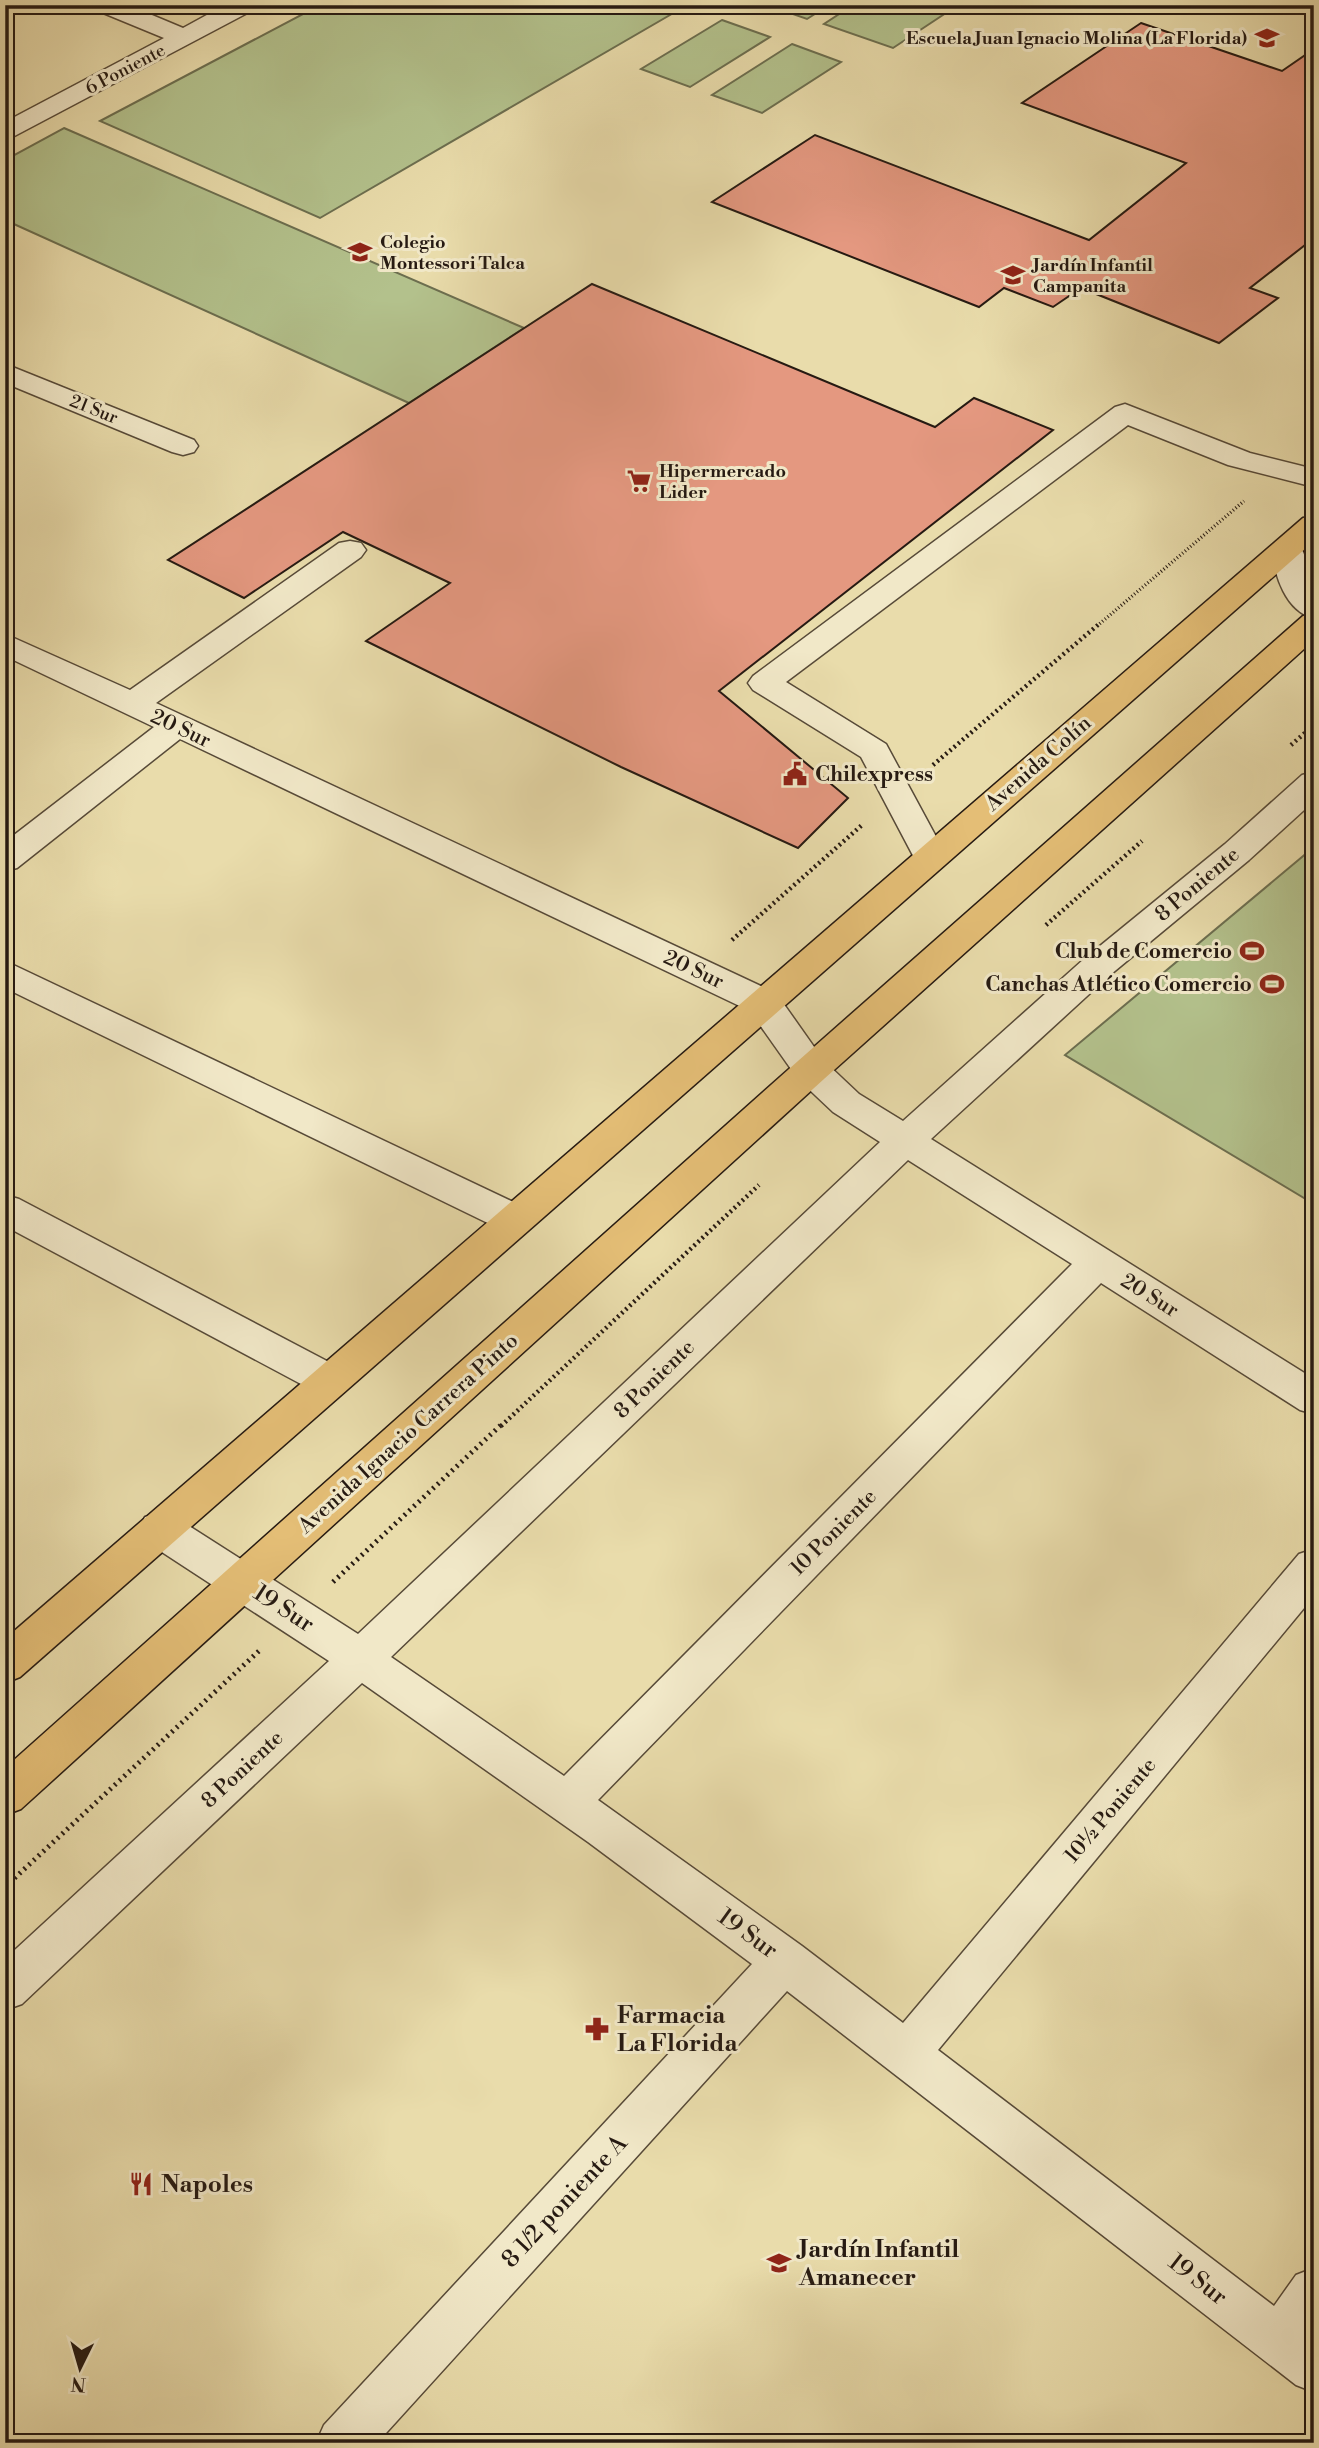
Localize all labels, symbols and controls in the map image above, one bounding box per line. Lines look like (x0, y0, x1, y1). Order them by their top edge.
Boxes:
school or university icon: Escuela Juan Ignacio Molina (La Florida) (1253, 24, 1281, 52)
place label: Escuela Juan Ignacio Molina (La Florida) (906, 27, 1247, 50)
street label: 6 Poniente (81, 39, 169, 100)
place label: Colegio Montessori Talca (380, 231, 525, 275)
school or university icon: Colegio Montessori Talca (346, 238, 374, 266)
place label: Jardín Infantil Campanita (1030, 254, 1153, 298)
school or university icon: Jardín Infantil Campanita (999, 261, 1027, 289)
street label: 21 Sur (66, 389, 122, 430)
place label: Hipermercado Lider (659, 460, 786, 504)
supermarket icon: Hipermercado Lider (625, 467, 653, 495)
street label: 20 Sur (146, 704, 215, 754)
street label: Avenida Colín (979, 710, 1097, 818)
public building icon: Chilexpress (781, 760, 809, 788)
place label: Chilexpress (815, 762, 933, 788)
street label: 8 Poniente (1150, 842, 1245, 928)
sports icon: Club de Comercio (1238, 937, 1266, 965)
place label: Club de Comercio (1055, 939, 1232, 965)
street label: 20 Sur (659, 945, 728, 995)
sports icon: Canchas Atlético Comercio (1258, 970, 1286, 998)
place label: Canchas Atlético Comercio (985, 972, 1252, 998)
street label: 20 Sur (1116, 1268, 1183, 1324)
street label: Avenida Ignacio Carrera Pinto (293, 1328, 524, 1540)
street label: 8 Poniente (609, 1335, 701, 1425)
street label: 10 Poniente (785, 1484, 882, 1581)
street label: 19 Sur (247, 1578, 320, 1640)
street label: 8 Poniente (196, 1725, 289, 1814)
street label: 10½ Poniente (1059, 1753, 1162, 1868)
street label: 19 Sur (712, 1902, 783, 1966)
place label: Farmacia La Florida (617, 2001, 738, 2059)
pharmacy icon: Farmacia La Florida (583, 2015, 611, 2043)
street label: 8 1/2 poniente A (495, 2129, 634, 2274)
restaurant icon: Napoles (127, 2170, 155, 2198)
place label: Napoles (161, 2170, 253, 2200)
place label: Jardín Infantil Amanecer (796, 2235, 959, 2293)
street label: 19 Sur (1162, 2247, 1233, 2312)
school or university icon: Jardín Infantil Amanecer (765, 2249, 793, 2277)
north arrow (46, 2332, 116, 2402)
text: N (70, 2371, 87, 2397)

